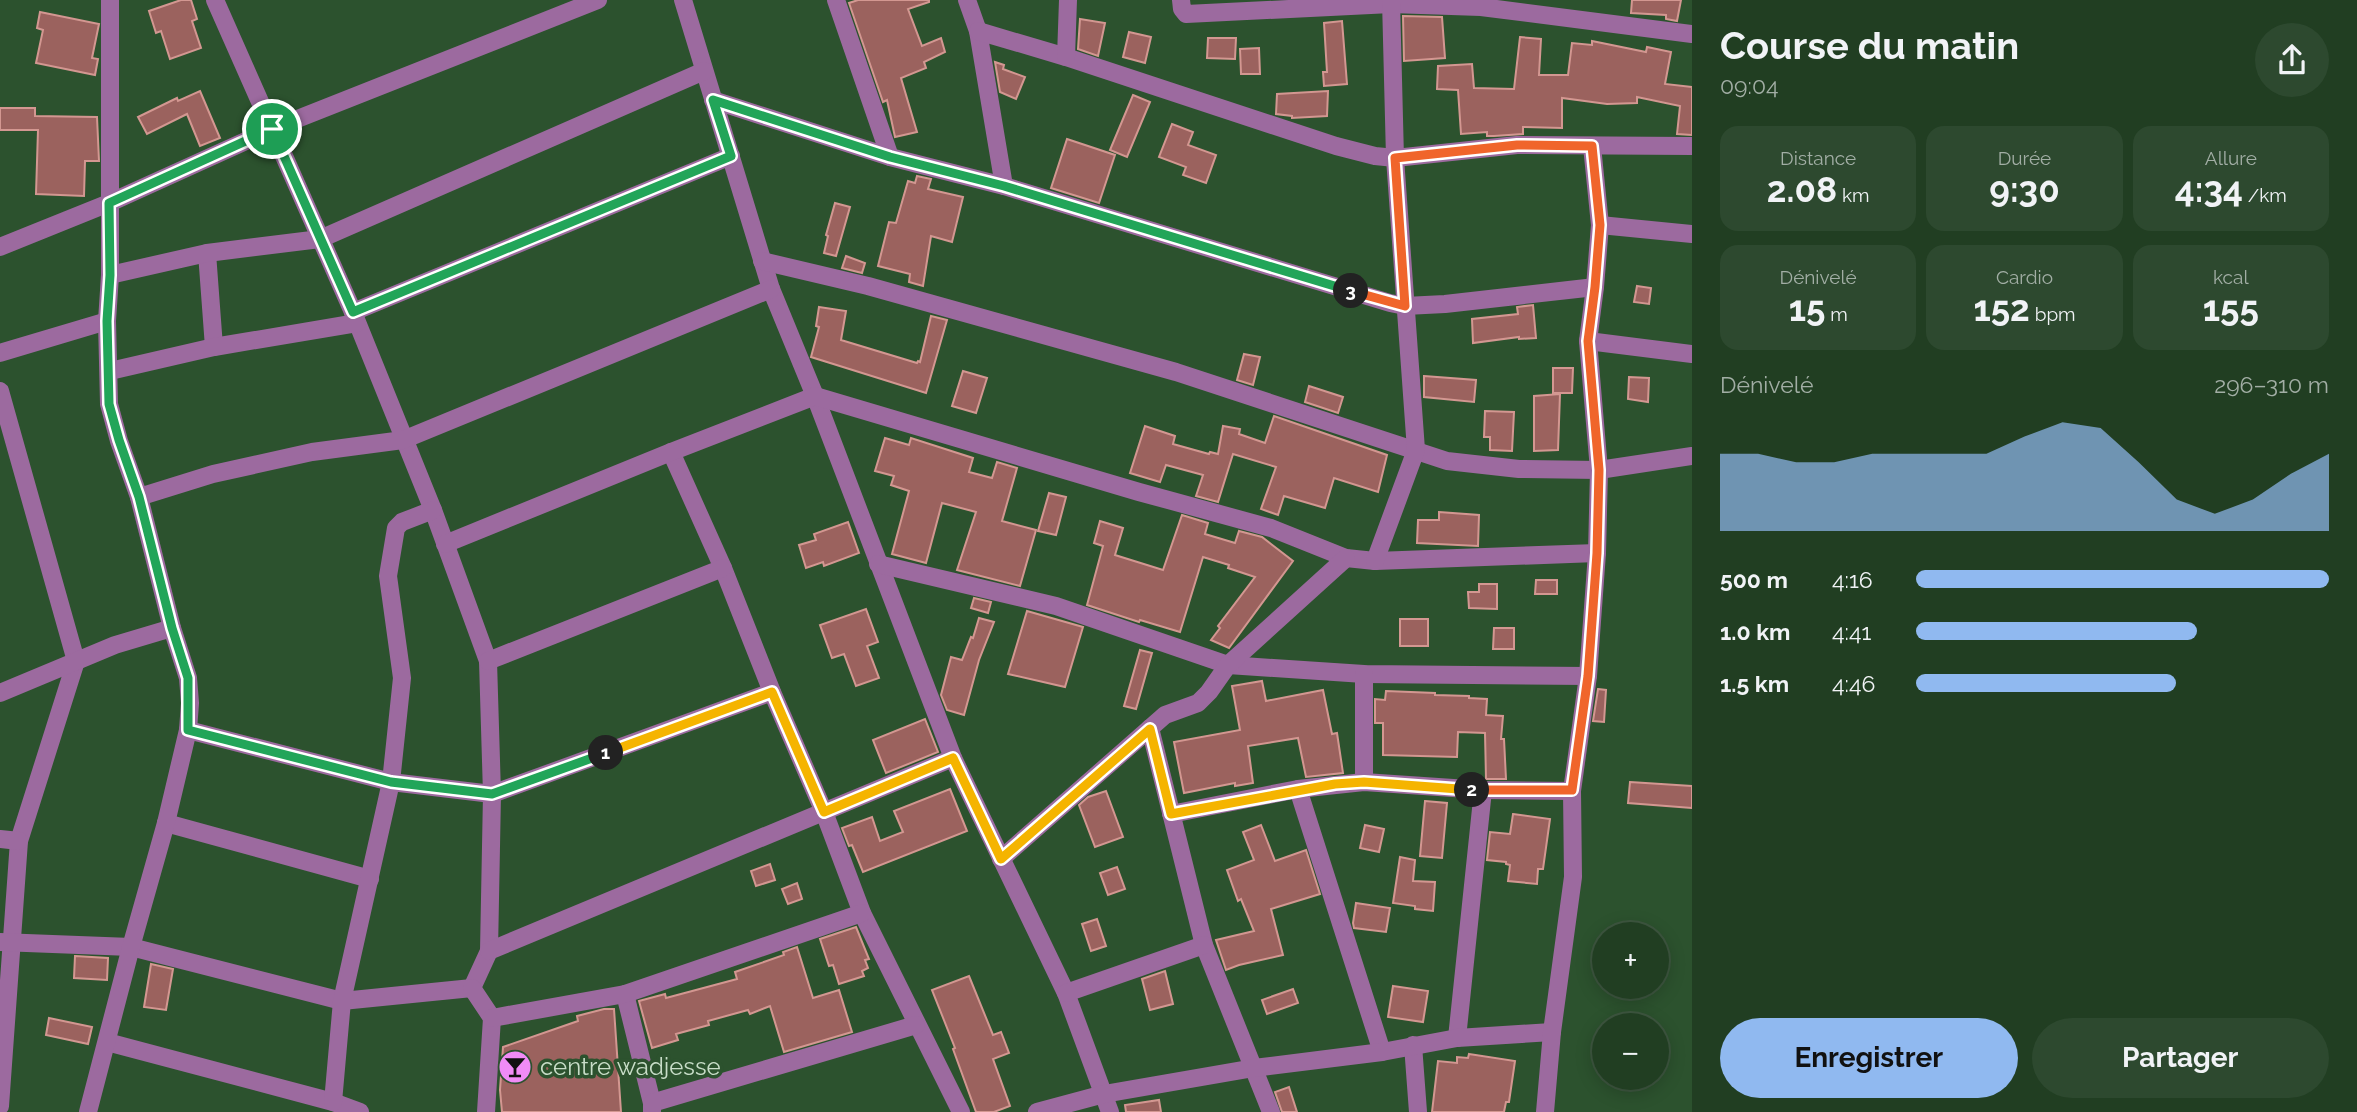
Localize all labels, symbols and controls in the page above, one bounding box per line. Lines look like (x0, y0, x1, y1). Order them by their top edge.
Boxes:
text: Course du matin (1720, 23, 2019, 68)
button: share (2255, 23, 2329, 97)
text: 09:04 (1720, 72, 1779, 99)
pin (242, 99, 302, 159)
icon: arrive (253, 110, 291, 148)
text: Distance (1780, 147, 1856, 169)
text: Durée (1998, 147, 2051, 169)
text: Allure (2205, 147, 2257, 169)
text: 2.08 (1767, 169, 1837, 210)
text: 9:30 (1989, 169, 2060, 210)
text: 4:34 (2175, 169, 2243, 210)
text: km (1837, 184, 1869, 206)
text: /km (2243, 184, 2287, 206)
text: Dénivelé (1780, 266, 1857, 288)
text: Cardio (1996, 266, 2053, 288)
text: kcal (2213, 266, 2249, 288)
pin: 3 (1334, 274, 1368, 308)
text: 3 (1345, 279, 1356, 301)
text: 15 (1789, 288, 1825, 329)
text: 152 (1973, 288, 2030, 329)
text: 155 (2203, 288, 2259, 329)
text: m (1825, 303, 1848, 325)
text: bpm (2030, 303, 2076, 325)
text: Dénivelé (1720, 371, 1813, 398)
text: 296–310 m (2214, 371, 2329, 398)
text: 500 m (1720, 566, 1788, 593)
text: 4:16 (1832, 566, 1873, 593)
text: 1.0 km (1720, 618, 1790, 645)
text: 4:41 (1832, 618, 1871, 645)
text: 1.5 km (1720, 670, 1789, 697)
text: 4:46 (1832, 670, 1875, 697)
pin: 1 (588, 736, 624, 770)
text: 1 (601, 741, 610, 763)
pin: 2 (1454, 772, 1490, 808)
text: 2 (1466, 778, 1477, 800)
map controls (1592, 922, 1669, 1090)
button: + (1592, 922, 1669, 999)
button: − (1592, 1013, 1669, 1090)
button: Enregistrer (1720, 1018, 2018, 1098)
button: Partager (2032, 1018, 2329, 1098)
bar icon: centre wadjesse (496, 1048, 534, 1086)
place label: centre wadjesse (540, 1052, 721, 1081)

